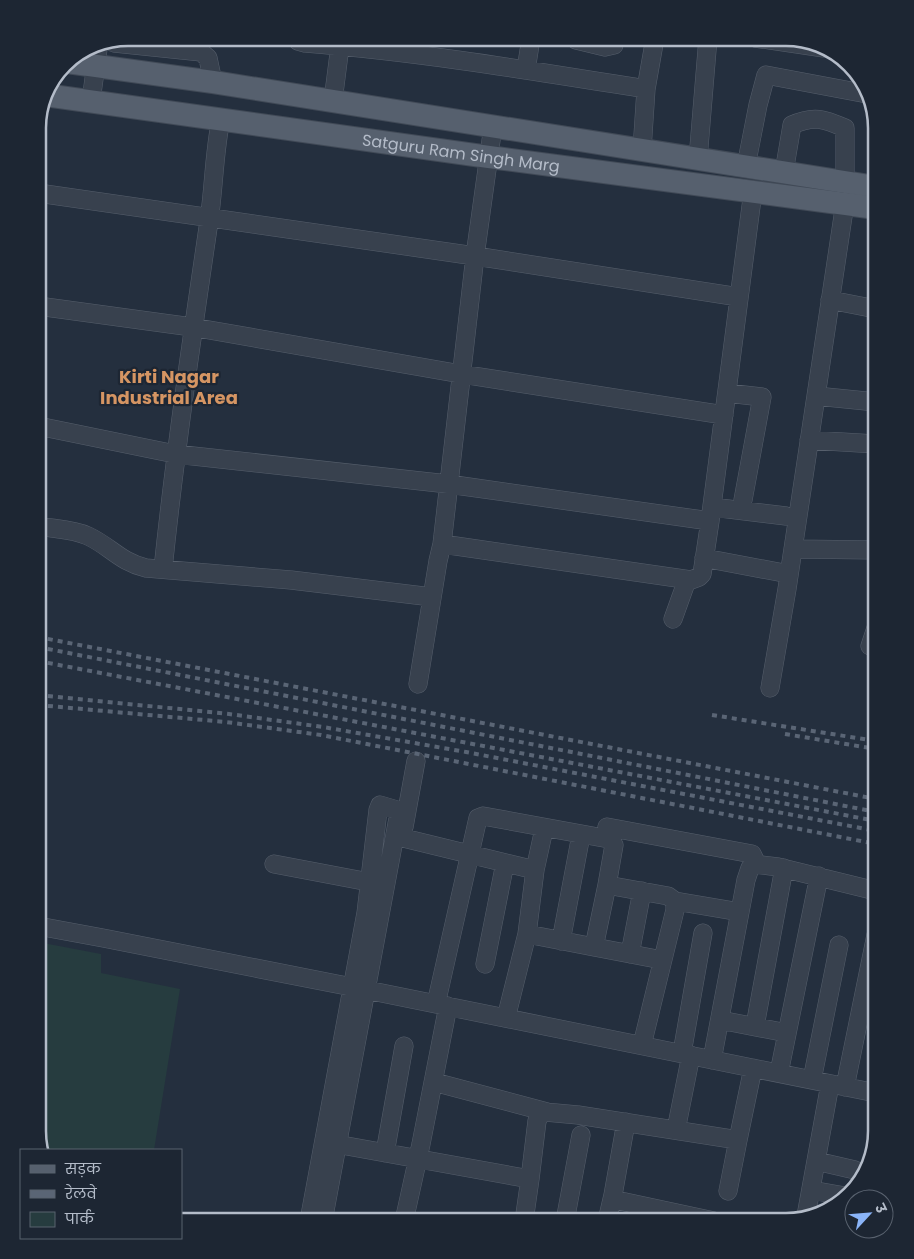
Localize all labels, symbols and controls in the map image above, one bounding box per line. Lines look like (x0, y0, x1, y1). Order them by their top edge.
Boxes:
street label: Satguru Ram Singh Marg (361, 128, 561, 178)
district label: Kirti Nagar Industrial Area (100, 364, 238, 410)
legend (20, 1149, 182, 1239)
text: सड़क (64, 1158, 102, 1179)
text: रेलवे (64, 1183, 98, 1204)
north arrow (844, 1189, 894, 1239)
text: उ (870, 1199, 892, 1217)
text: पार्क (64, 1208, 95, 1229)

